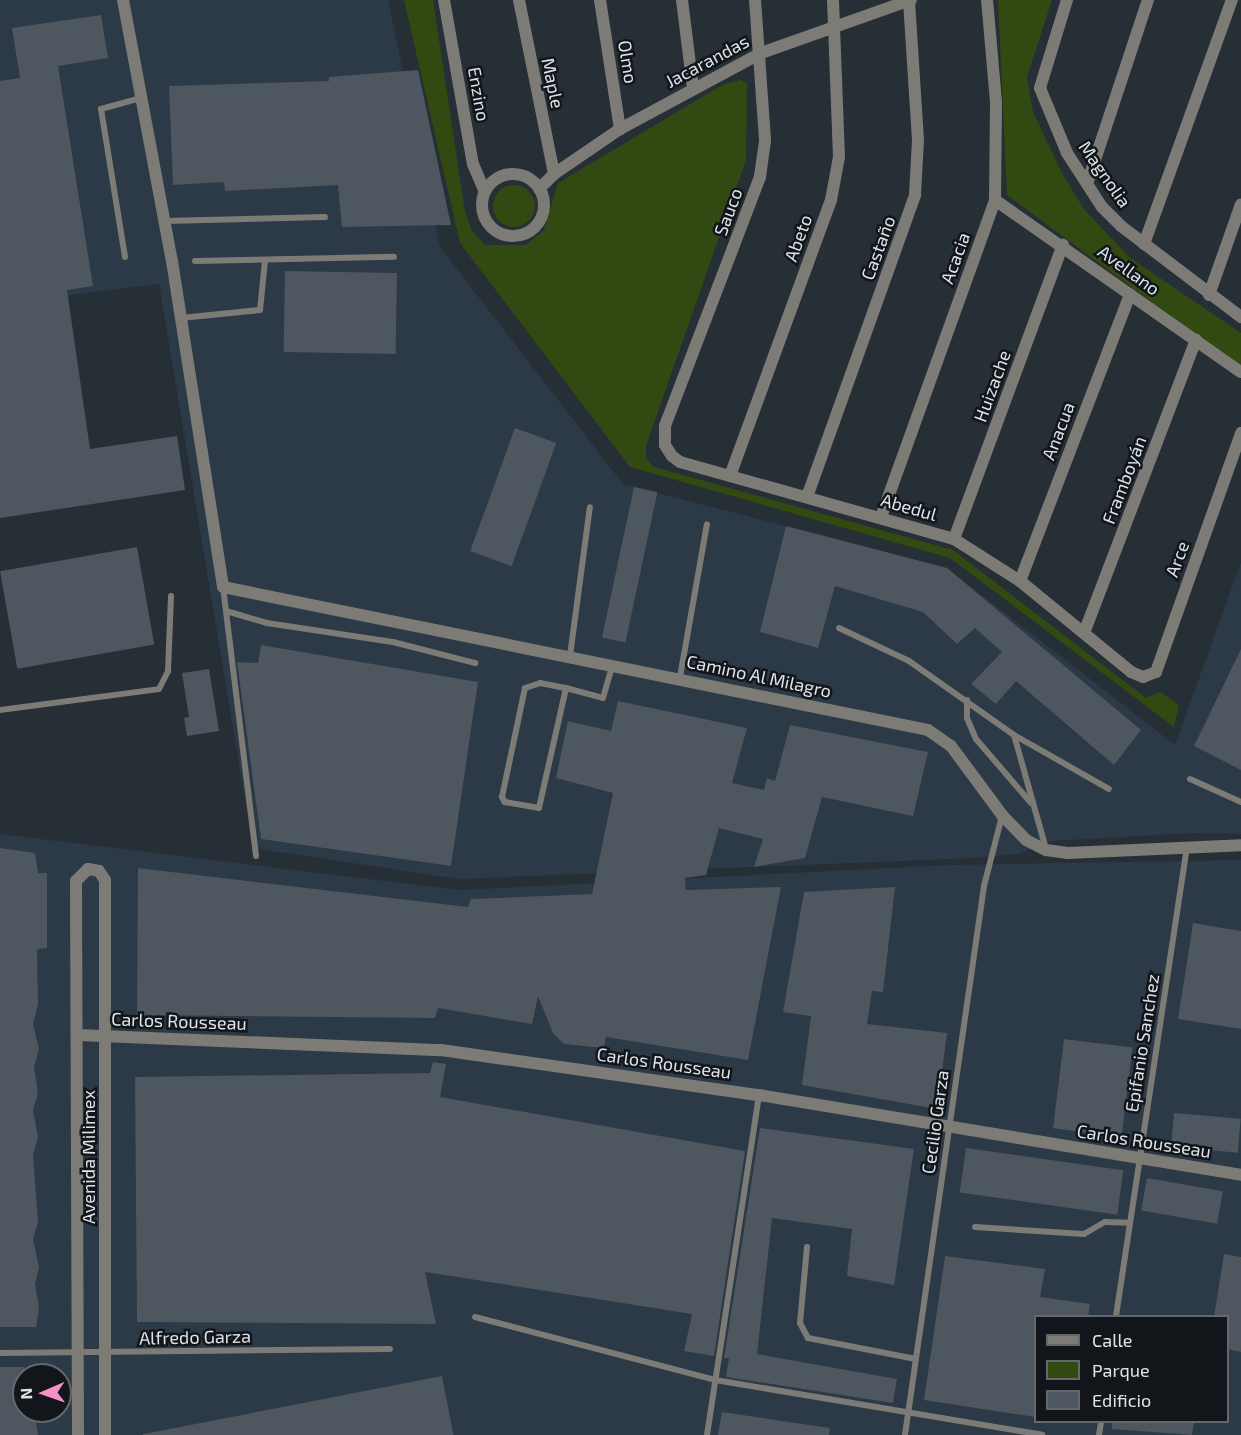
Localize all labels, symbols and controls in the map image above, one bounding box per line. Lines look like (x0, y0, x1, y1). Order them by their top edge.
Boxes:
street label: Jacarandas (661, 30, 753, 92)
street label: Olmo (614, 39, 642, 85)
street label: Maple (537, 56, 569, 110)
street label: Enzino (464, 65, 494, 123)
street label: Magnolia (1074, 137, 1136, 211)
street label: Sauco (709, 185, 747, 239)
street label: Abeto (780, 212, 816, 264)
street label: Castaño (856, 213, 900, 283)
street label: Acacia (936, 229, 974, 287)
street label: Avellano (1094, 240, 1164, 300)
street label: Huizache (969, 347, 1015, 425)
street label: Anacua (1037, 399, 1079, 463)
street label: Framboyán (1097, 433, 1151, 527)
street label: Abedul (879, 489, 939, 525)
street label: Arce (1161, 538, 1193, 580)
street label: Camino Al Milagro (684, 650, 834, 702)
street label: Epifanio Sanchez (1120, 972, 1164, 1114)
street label: Carlos Rousseau (111, 1008, 247, 1034)
street label: Carlos Rousseau (595, 1043, 733, 1083)
street label: Cecilio Garza (917, 1069, 953, 1175)
street label: Avenida Milimex (77, 1090, 99, 1224)
street label: Carlos Rousseau (1075, 1120, 1213, 1162)
legend (1034, 1315, 1229, 1423)
street label: Alfredo Garza (139, 1325, 251, 1349)
text: Calle (1092, 1329, 1133, 1351)
text: Parque (1092, 1359, 1150, 1381)
north arrow (12, 1363, 72, 1423)
text: N (16, 1387, 35, 1400)
text: Edificio (1092, 1389, 1151, 1411)

